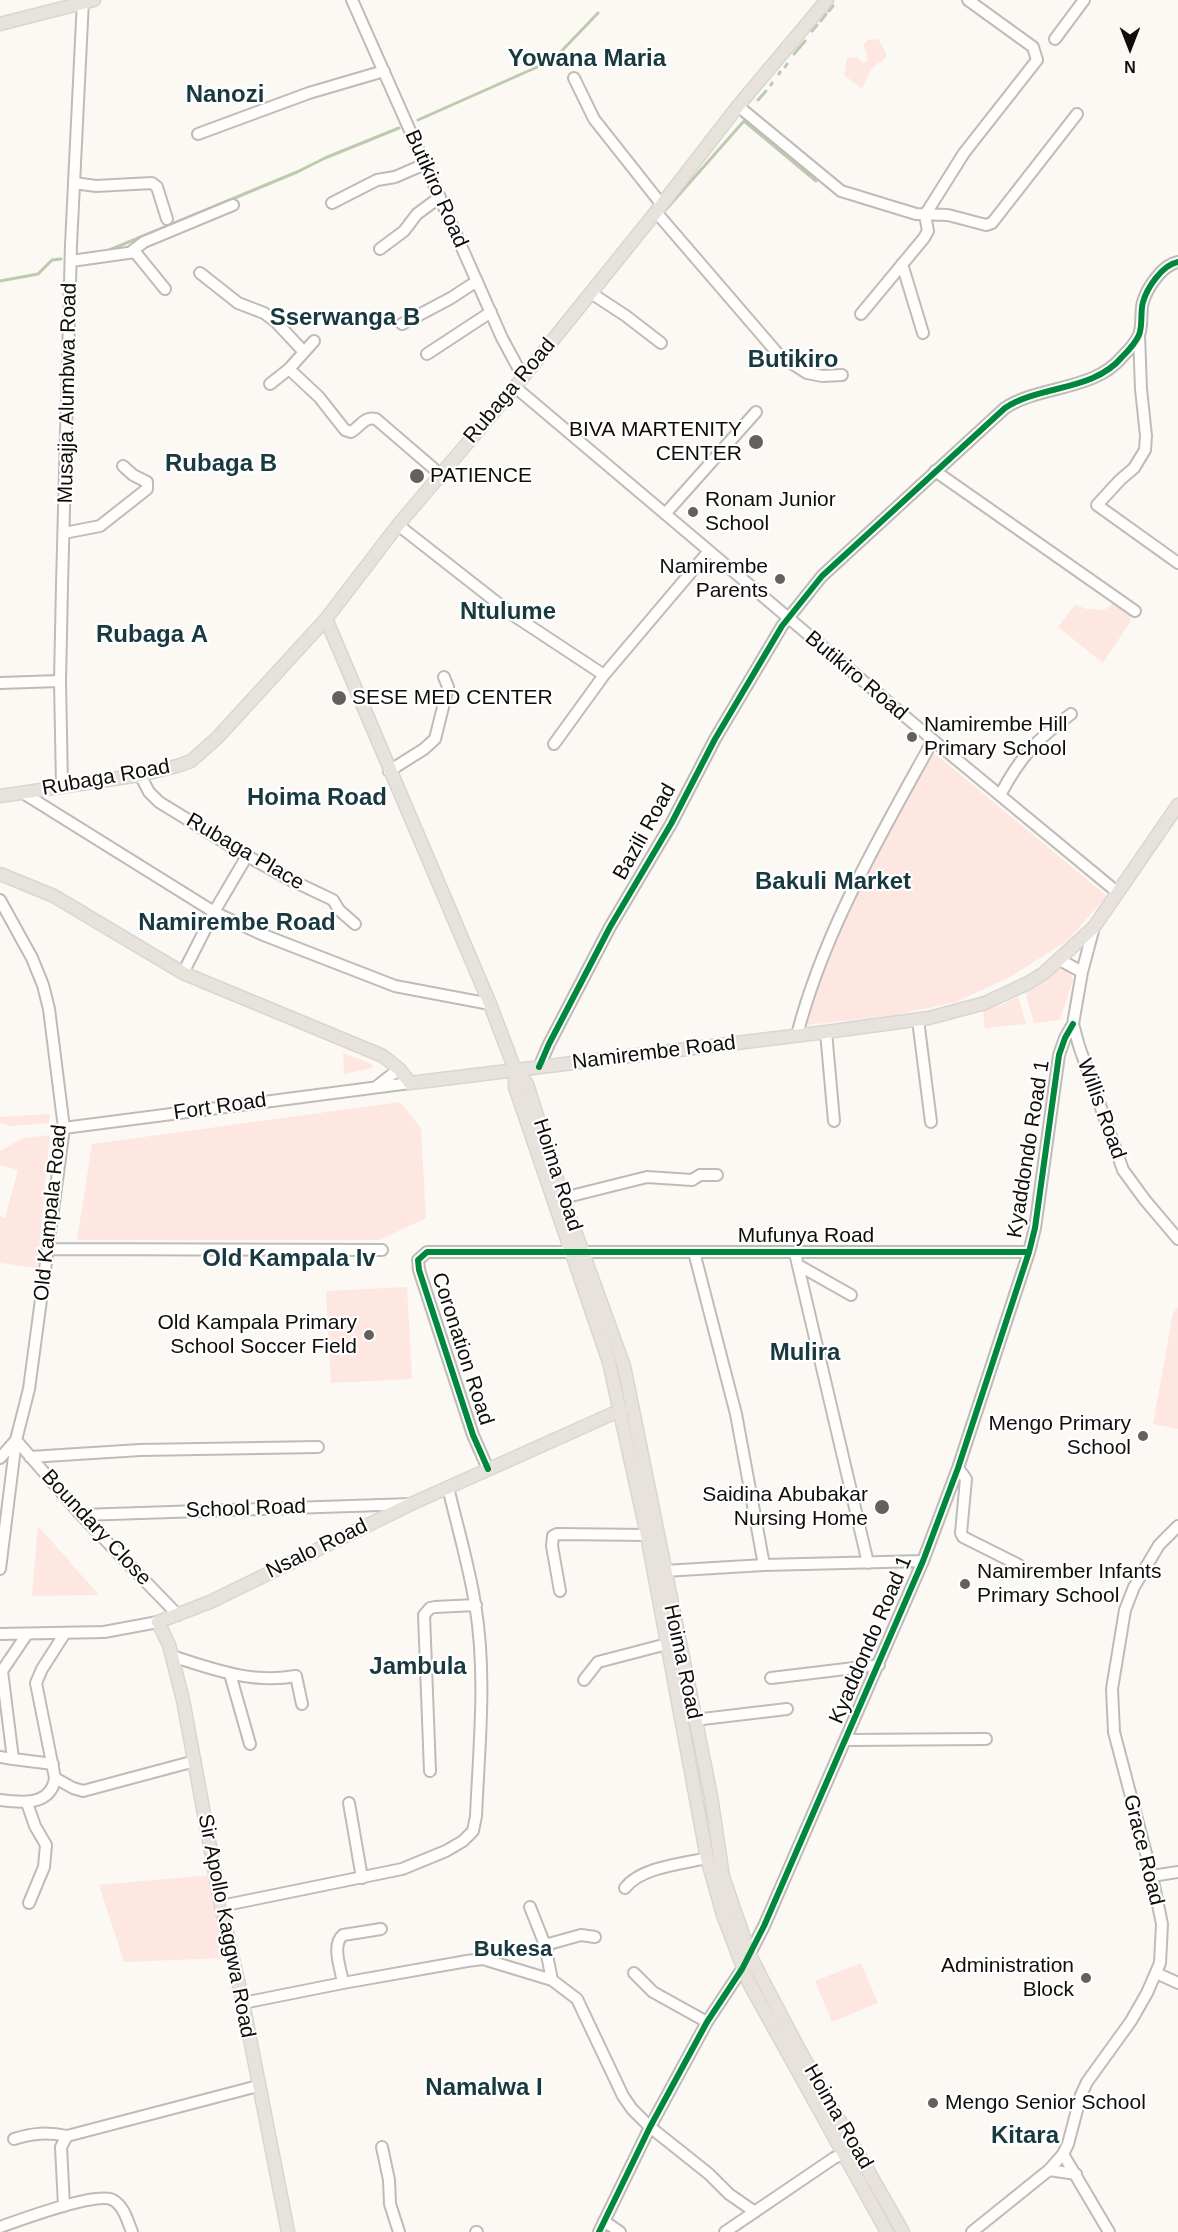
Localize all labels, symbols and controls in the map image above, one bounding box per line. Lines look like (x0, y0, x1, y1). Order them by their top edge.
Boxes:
north arrow (1100, 18, 1160, 78)
district label: Yowana Maria (508, 45, 666, 73)
text: N (1124, 58, 1136, 75)
district label: Nanozi (186, 81, 264, 109)
street label: Butikiro Road (399, 126, 473, 252)
street label: Musajja Alumbwa Road (53, 282, 83, 504)
district label: Sserwanga B (270, 304, 420, 332)
street label: Rubaga Road (459, 333, 561, 449)
district label: Butikiro (748, 346, 838, 374)
place label: BIVA MARTENITY CENTER (569, 417, 742, 467)
marker: BIVA MARTENITY CENTER (747, 433, 765, 451)
district label: Rubaga B (165, 450, 277, 478)
place label: PATIENCE (430, 463, 532, 489)
marker: PATIENCE (408, 467, 426, 485)
place label: Ronam Junior School (705, 487, 836, 537)
marker: Ronam Junior School (686, 505, 700, 519)
place label: Namirembe Parents (659, 554, 768, 604)
marker: Namirembe Parents (773, 572, 787, 586)
district label: Ntulume (460, 598, 556, 626)
district label: Rubaga A (96, 621, 208, 649)
street label: Butikiro Road (800, 626, 912, 726)
place label: SESE MED CENTER (352, 685, 553, 711)
marker: SESE MED CENTER (330, 689, 348, 707)
place label: Namirembe Hill Primary School (924, 712, 1068, 762)
marker: Namirembe Hill Primary School (905, 730, 919, 744)
street label: Rubaga Road (40, 754, 172, 802)
street label: Bazili Road (608, 779, 682, 885)
district label: Hoima Road (247, 784, 387, 812)
street label: Rubaga Place (182, 808, 308, 896)
district label: Bakuli Market (755, 868, 911, 896)
district label: Namirembe Road (138, 909, 336, 937)
street label: Namirembe Road (571, 1030, 737, 1076)
street label: Willis Road (1071, 1055, 1131, 1163)
street label: Kyaddondo Road 1 (1002, 1058, 1056, 1240)
street label: Fort Road (172, 1088, 268, 1126)
street label: Hoima Road (527, 1116, 587, 1234)
street label: Old Kampala Road (29, 1123, 73, 1303)
street label: Mufunya Road (738, 1223, 874, 1249)
district label: Old Kampala Iv (202, 1245, 376, 1273)
street label: Coronation Road (425, 1270, 499, 1428)
place label: Old Kampala Primary School Soccer Field (157, 1310, 357, 1360)
marker: Old Kampala Primary School Soccer Field (362, 1328, 376, 1342)
district label: Mulira (770, 1339, 840, 1367)
place label: Mengo Primary School (989, 1411, 1131, 1461)
marker: Mengo Primary School (1136, 1429, 1150, 1443)
street label: Boundary Close (36, 1465, 156, 1591)
place label: Saidina Abubakar Nursing Home (702, 1482, 868, 1532)
street label: School Road (185, 1494, 307, 1524)
marker: Saidina Abubakar Nursing Home (873, 1498, 891, 1516)
street label: Nsalo Road (262, 1514, 372, 1584)
street label: Kyaddondo Road 1 (824, 1552, 918, 1728)
place label: Namirember Infants Primary School (977, 1559, 1161, 1609)
marker: Namirember Infants Primary School (958, 1577, 972, 1591)
street label: Hoima Road (658, 1602, 706, 1722)
district label: Jambula (369, 1653, 467, 1681)
street label: Grace Road (1117, 1792, 1169, 1908)
street label: Sir Apollo Kaggwa Road (192, 1812, 260, 2040)
district label: Bukesa (474, 1937, 552, 1963)
place label: Administration Block (941, 1953, 1074, 2003)
marker: Administration Block (1079, 1971, 1093, 1985)
street label: Hoima Road (798, 2060, 878, 2174)
district label: Namalwa I (425, 2074, 543, 2102)
place label: Mengo Senior School (945, 2090, 1146, 2116)
marker: Mengo Senior School (926, 2096, 940, 2110)
district label: Kitara (991, 2122, 1059, 2150)

